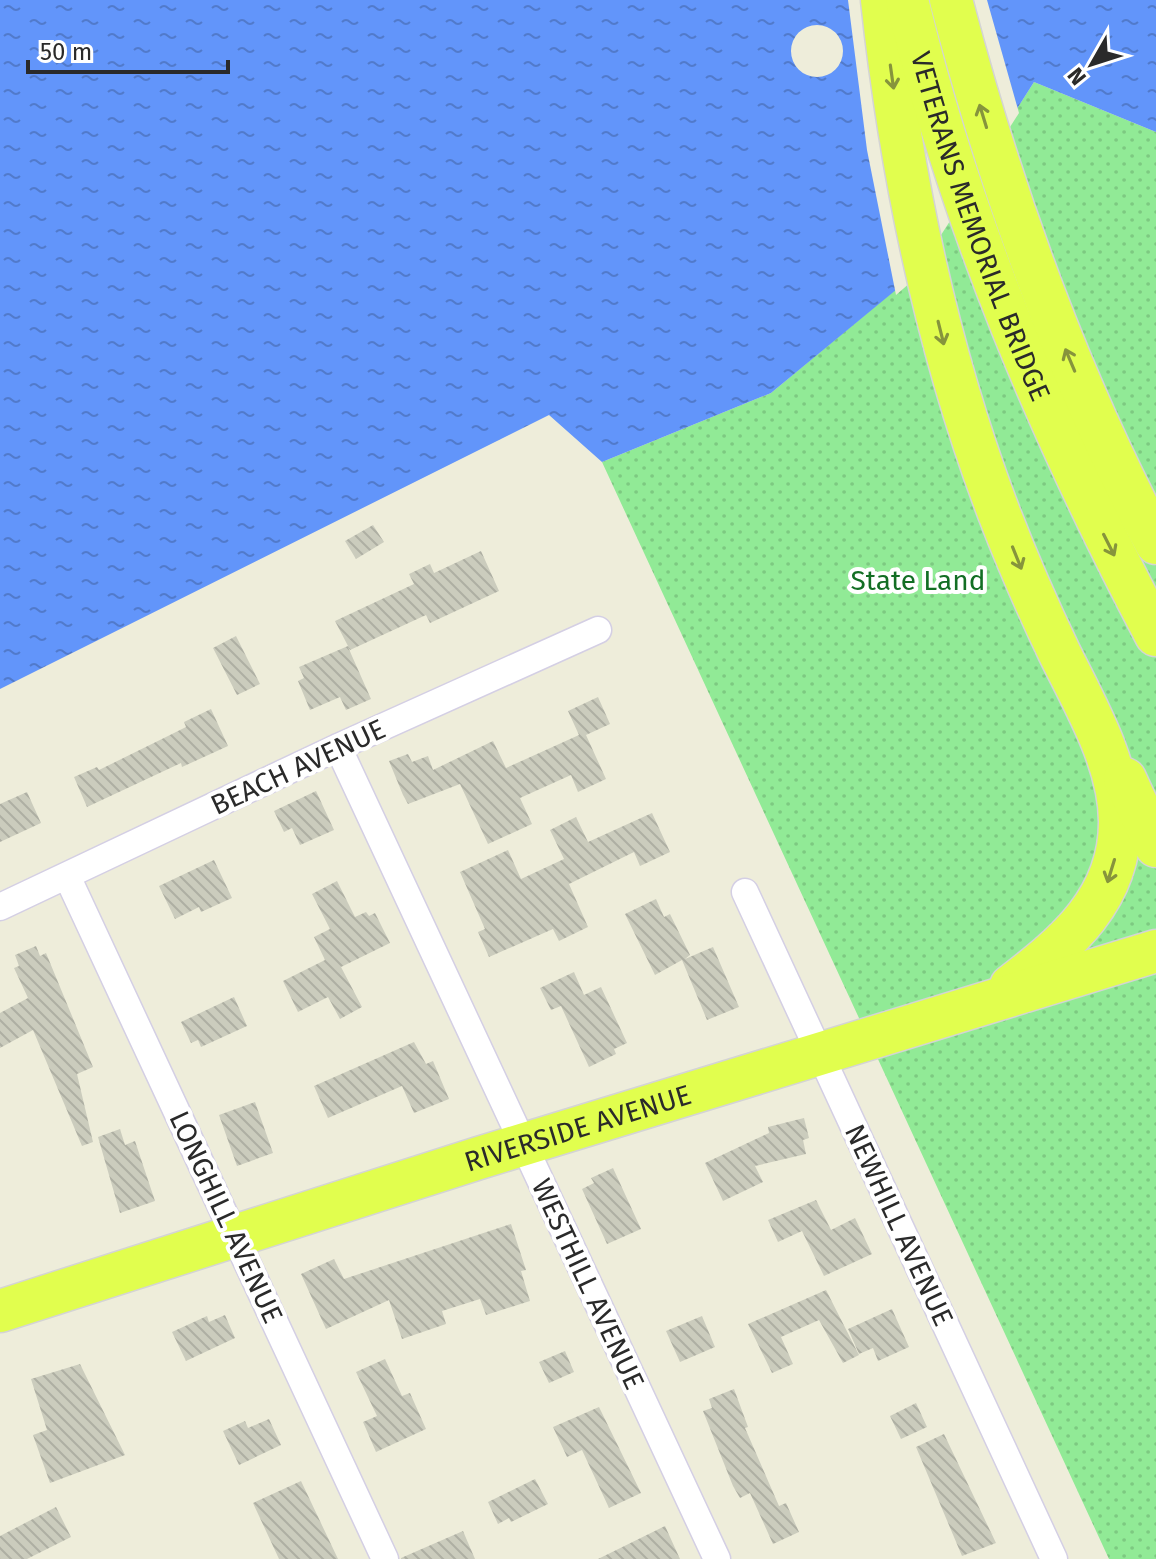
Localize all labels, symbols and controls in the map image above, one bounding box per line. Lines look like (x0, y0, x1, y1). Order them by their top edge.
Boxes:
scale bar (28, 24, 228, 74)
north arrow (1052, 24, 1132, 104)
text: 50 m (40, 38, 92, 66)
street label: VETERANS MEMORIAL BRIDGE (904, 48, 1058, 406)
text: N (1062, 62, 1092, 90)
one-way arrow (884, 64, 899, 90)
one-way arrow (975, 103, 990, 129)
one-way arrow (934, 319, 949, 345)
one-way arrow (1062, 349, 1077, 373)
one-way arrow (1102, 533, 1117, 556)
one-way arrow (1011, 545, 1025, 570)
park label: State Land (851, 564, 985, 597)
street label: BEACH AVENUE (205, 712, 391, 822)
one-way arrow (1103, 857, 1118, 883)
street label: RIVERSIDE AVENUE (460, 1078, 695, 1178)
street label: LONGHILL AVENUE (162, 1106, 290, 1328)
street label: NEWHILL AVENUE (838, 1119, 960, 1331)
street label: WESTHILL AVENUE (525, 1174, 651, 1394)

